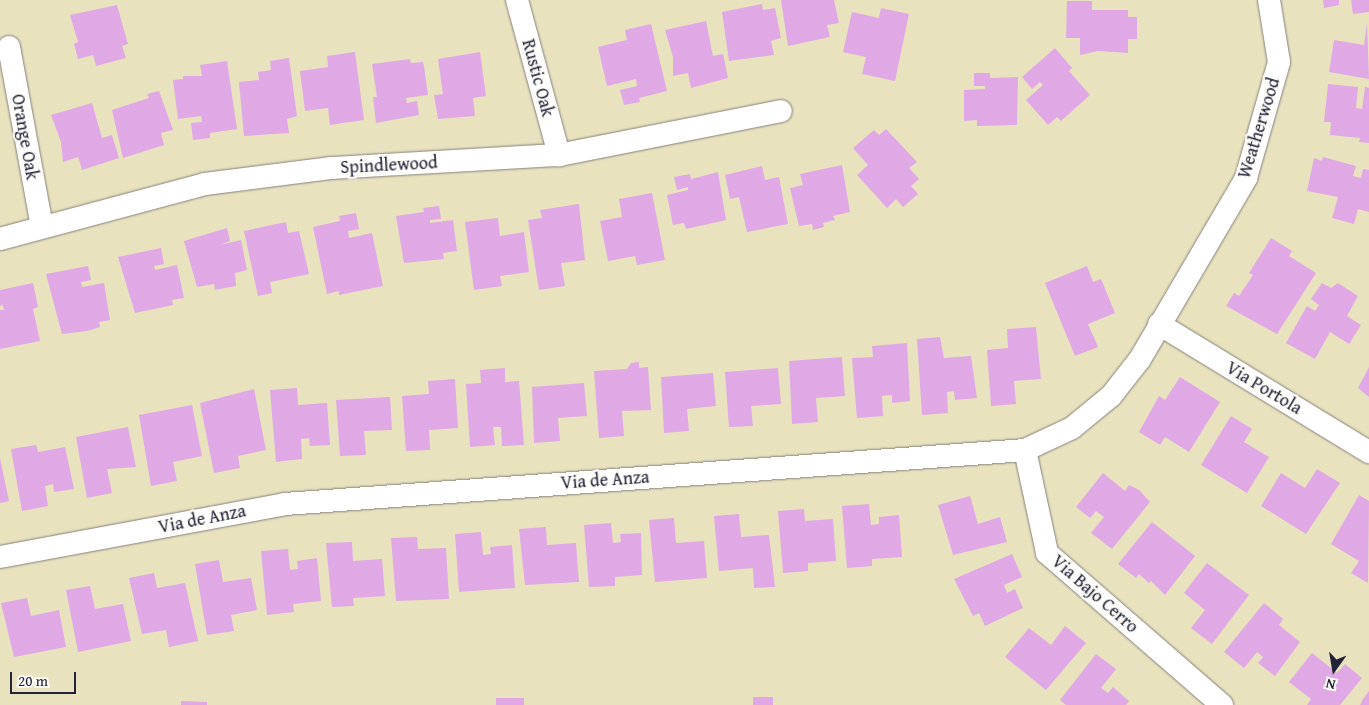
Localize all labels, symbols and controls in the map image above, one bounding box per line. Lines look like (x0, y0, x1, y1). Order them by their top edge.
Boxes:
street label: Rustic Oak (517, 37, 559, 119)
street label: Weatherwood (1233, 75, 1285, 181)
street label: Orange Oak (7, 92, 43, 182)
street label: Spindlewood (340, 152, 438, 178)
street label: Via Portola (1222, 357, 1306, 419)
street label: Via de Anza (560, 466, 650, 494)
street label: Via de Anza (156, 500, 248, 538)
street label: Via Bajo Cerro (1047, 550, 1143, 638)
north arrow (1309, 645, 1359, 695)
scale bar (12, 662, 79, 694)
text: 20 m (18, 670, 48, 691)
text: N (1324, 674, 1337, 695)

